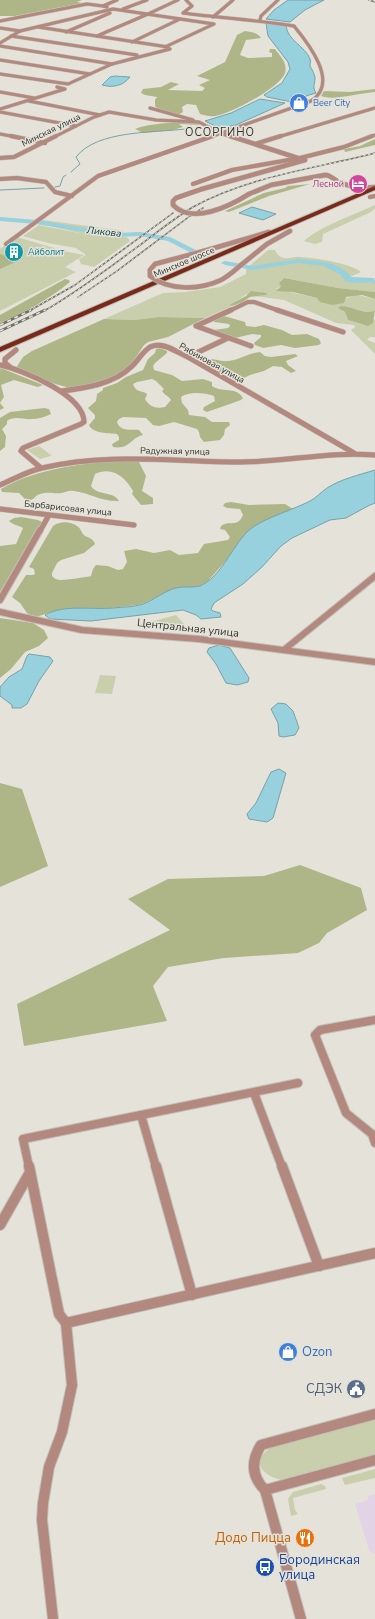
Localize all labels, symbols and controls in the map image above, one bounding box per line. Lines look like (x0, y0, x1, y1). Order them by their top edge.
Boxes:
shop icon: Beer City (288, 92, 310, 114)
place label: Beer City (313, 97, 351, 109)
street label: Минская улица (19, 110, 83, 149)
district label: ОСОРГИНО (185, 125, 255, 140)
hotel icon: Лесной (347, 173, 369, 195)
place label: Лесной (313, 178, 344, 190)
water label: Ликова (85, 223, 122, 241)
building icon: Айболит (3, 241, 25, 263)
street label: Минское шоссе (152, 244, 216, 280)
place label: Айболит (28, 246, 64, 258)
street label: Рябиновая улица (177, 340, 247, 386)
street label: Радужная улица (140, 444, 210, 458)
street label: Барбарисовая улица (24, 497, 113, 519)
street label: Центральная улица (136, 615, 240, 641)
shop icon: Ozon (277, 1341, 299, 1363)
place label: Ozon (302, 1343, 332, 1361)
public building icon: СДЭК (345, 1378, 367, 1400)
place label: СДЭК (306, 1380, 343, 1398)
restaurant icon: Додо Пицца (294, 1527, 316, 1549)
place label: Додо Пицца (215, 1529, 291, 1547)
place label: Бородинская улица (279, 1551, 360, 1584)
bus stop icon: Бородинская улица (254, 1556, 276, 1578)

